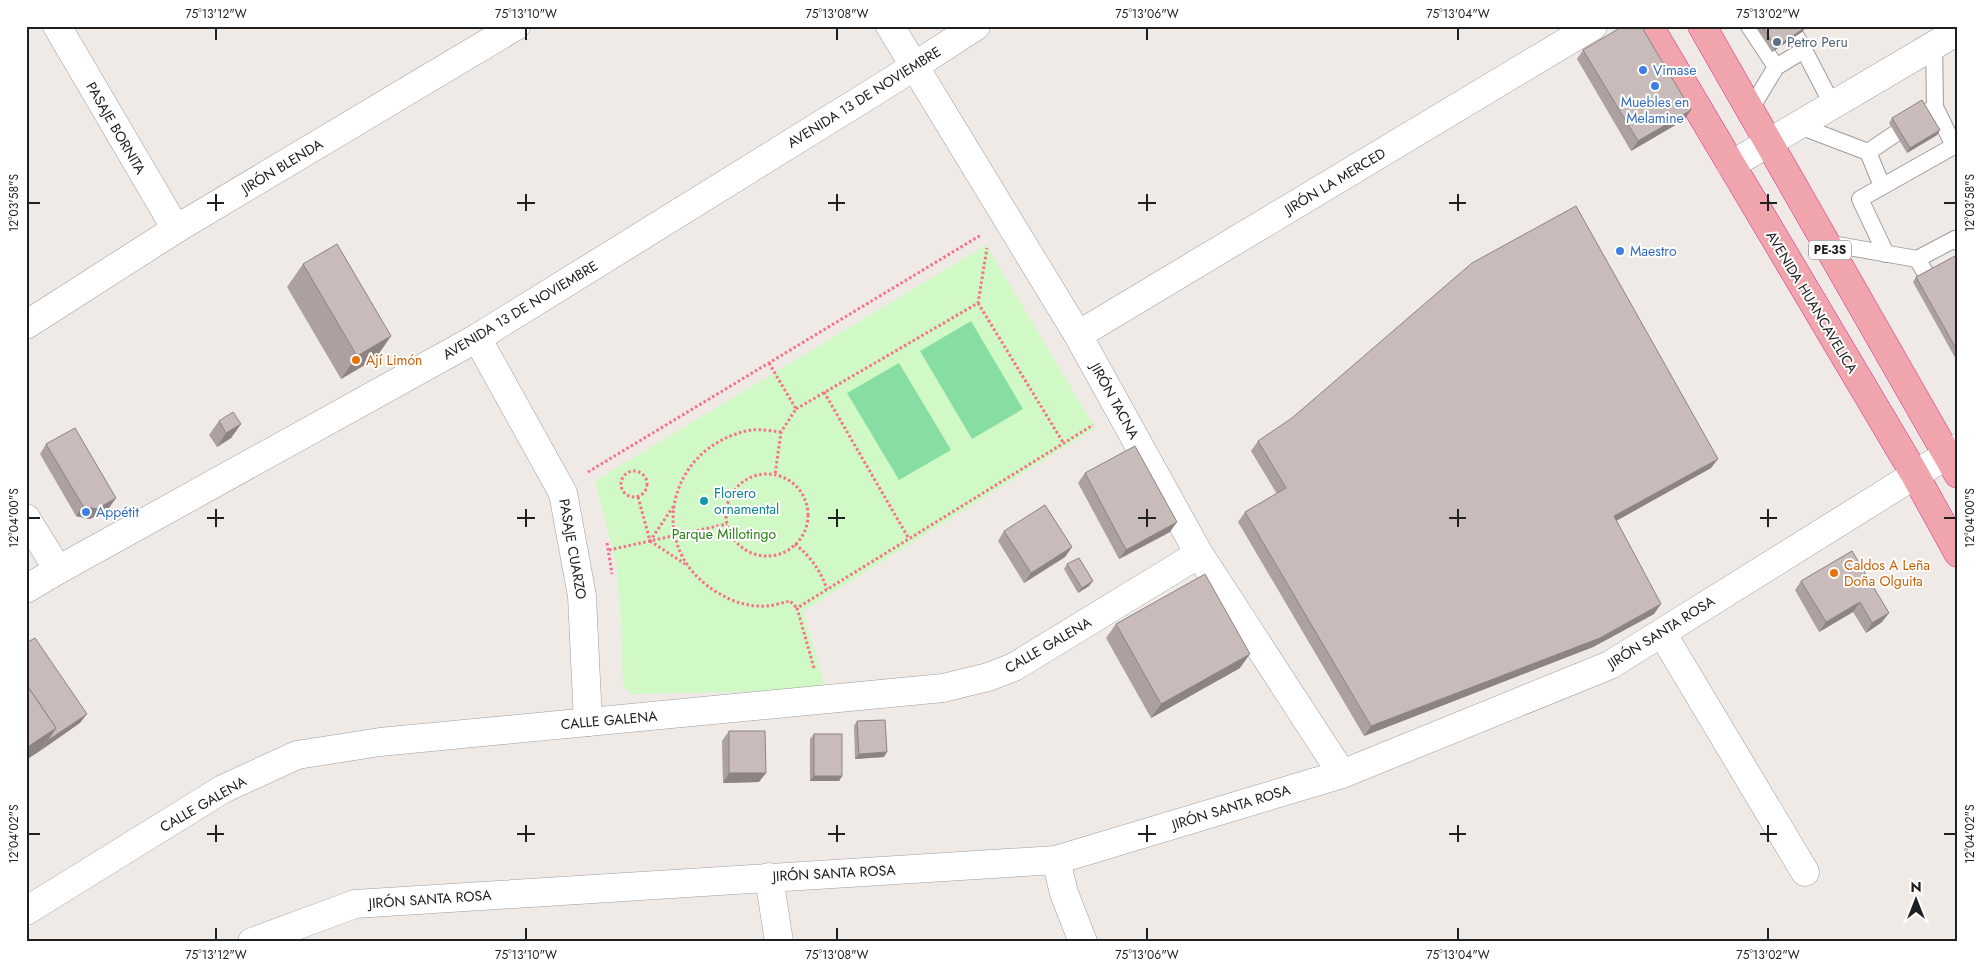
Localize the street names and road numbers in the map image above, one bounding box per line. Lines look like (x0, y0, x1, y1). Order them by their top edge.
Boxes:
street label: AVENIDA 13 DE NOVIEMBRE (783, 41, 945, 153)
street label: PASAJE BORNITA (81, 78, 151, 178)
street label: JIRÓN BLENDA (236, 133, 327, 199)
street label: JIRÓN LA MERCED (1279, 143, 1389, 220)
street label: AVENIDA HUANCAVELICA (1761, 227, 1863, 378)
road number: PE-3S (1809, 240, 1851, 260)
street label: AVENIDA 13 DE NOVIEMBRE (439, 256, 601, 364)
street label: JIRÓN TACNA (1085, 358, 1145, 443)
street label: PASAJE CUARZO (554, 497, 592, 601)
street label: JIRÓN SANTA ROSA (1602, 591, 1719, 674)
street label: CALLE GALENA (1001, 612, 1096, 678)
street label: CALLE GALENA (560, 706, 659, 734)
street label: CALLE GALENA (156, 771, 251, 837)
street label: JIRÓN SANTA ROSA (1167, 779, 1293, 835)
street label: JIRÓN SANTA ROSA (770, 860, 897, 886)
street label: JIRÓN SANTA ROSA (366, 885, 493, 913)

